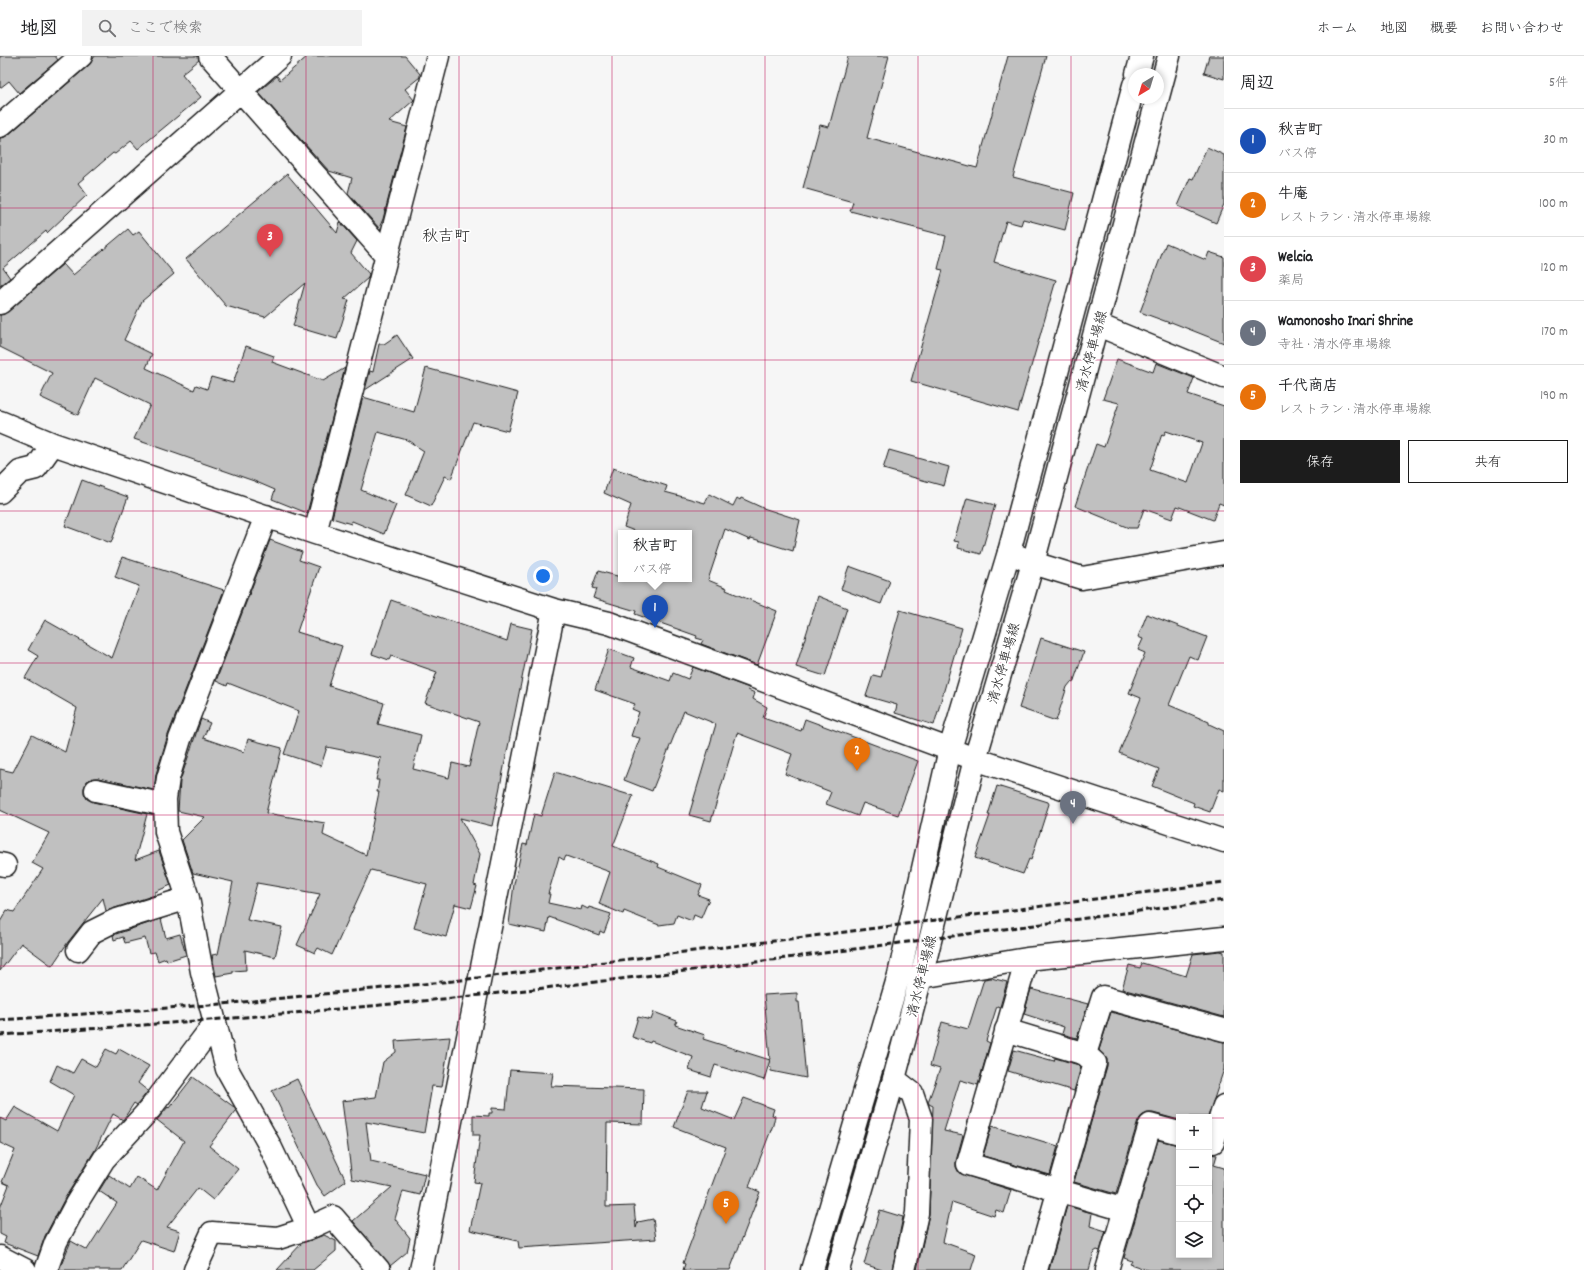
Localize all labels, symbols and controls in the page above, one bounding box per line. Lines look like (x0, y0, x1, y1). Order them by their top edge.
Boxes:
search box (82, 10, 362, 46)
text: 地図 (20, 17, 58, 44)
icon: search (96, 17, 118, 39)
text: ここで検索 (128, 18, 203, 40)
text: ホーム (1317, 19, 1358, 39)
text: 地図 (1380, 19, 1408, 39)
text: 概要 (1430, 19, 1458, 39)
text: お問い合わせ (1480, 19, 1564, 39)
north arrow (1128, 68, 1164, 104)
text: 周辺 (1240, 73, 1274, 97)
text: 5件 (1549, 74, 1568, 93)
text: 秋吉町 (1278, 120, 1323, 142)
text: 1 (1252, 131, 1254, 150)
text: 30 m (1543, 131, 1568, 150)
text: バス停 (1278, 145, 1317, 164)
text: 牛庵 (1278, 184, 1308, 206)
text: 2 (1250, 195, 1256, 214)
text: 100 m (1539, 195, 1568, 214)
text: レストラン · 清水停車場線 (1278, 209, 1431, 228)
pin: 3 (257, 224, 283, 257)
district label: 秋吉町 (422, 226, 470, 249)
text: Welcia (1278, 247, 1313, 269)
text: 3 (1250, 259, 1256, 278)
text: 120 m (1540, 259, 1568, 278)
text: 薬局 (1278, 272, 1304, 291)
street label: 清水停車場線 (1072, 308, 1113, 395)
text: Wamonosho Inari Shrine (1278, 311, 1413, 333)
text: 4 (1250, 323, 1256, 342)
text: 170 m (1541, 323, 1568, 342)
text: 寺社 · 清水停車場線 (1278, 336, 1391, 355)
text: 千代商店 (1278, 376, 1338, 398)
text: 5 (1250, 387, 1256, 406)
text: 190 m (1540, 387, 1568, 406)
text: レストラン · 清水停車場線 (1278, 401, 1431, 420)
button: 保存 (1240, 440, 1400, 483)
button: 共有 (1408, 440, 1568, 483)
popup (618, 530, 692, 582)
text: 秋吉町 (632, 536, 678, 558)
text: バス停 (632, 561, 672, 580)
your location (533, 566, 553, 586)
pin: 1 (642, 595, 668, 628)
street label: 清水停車場線 (984, 620, 1026, 707)
pin: 2 (844, 738, 870, 771)
pin: 4 (1060, 791, 1086, 824)
street label: 清水停車場線 (903, 933, 943, 1020)
map controls (1176, 1114, 1212, 1258)
button: + (1176, 1114, 1212, 1150)
button: − (1176, 1150, 1212, 1186)
button: locate (1176, 1186, 1212, 1222)
pin: 5 (713, 1191, 739, 1224)
button: layers (1176, 1222, 1212, 1258)

